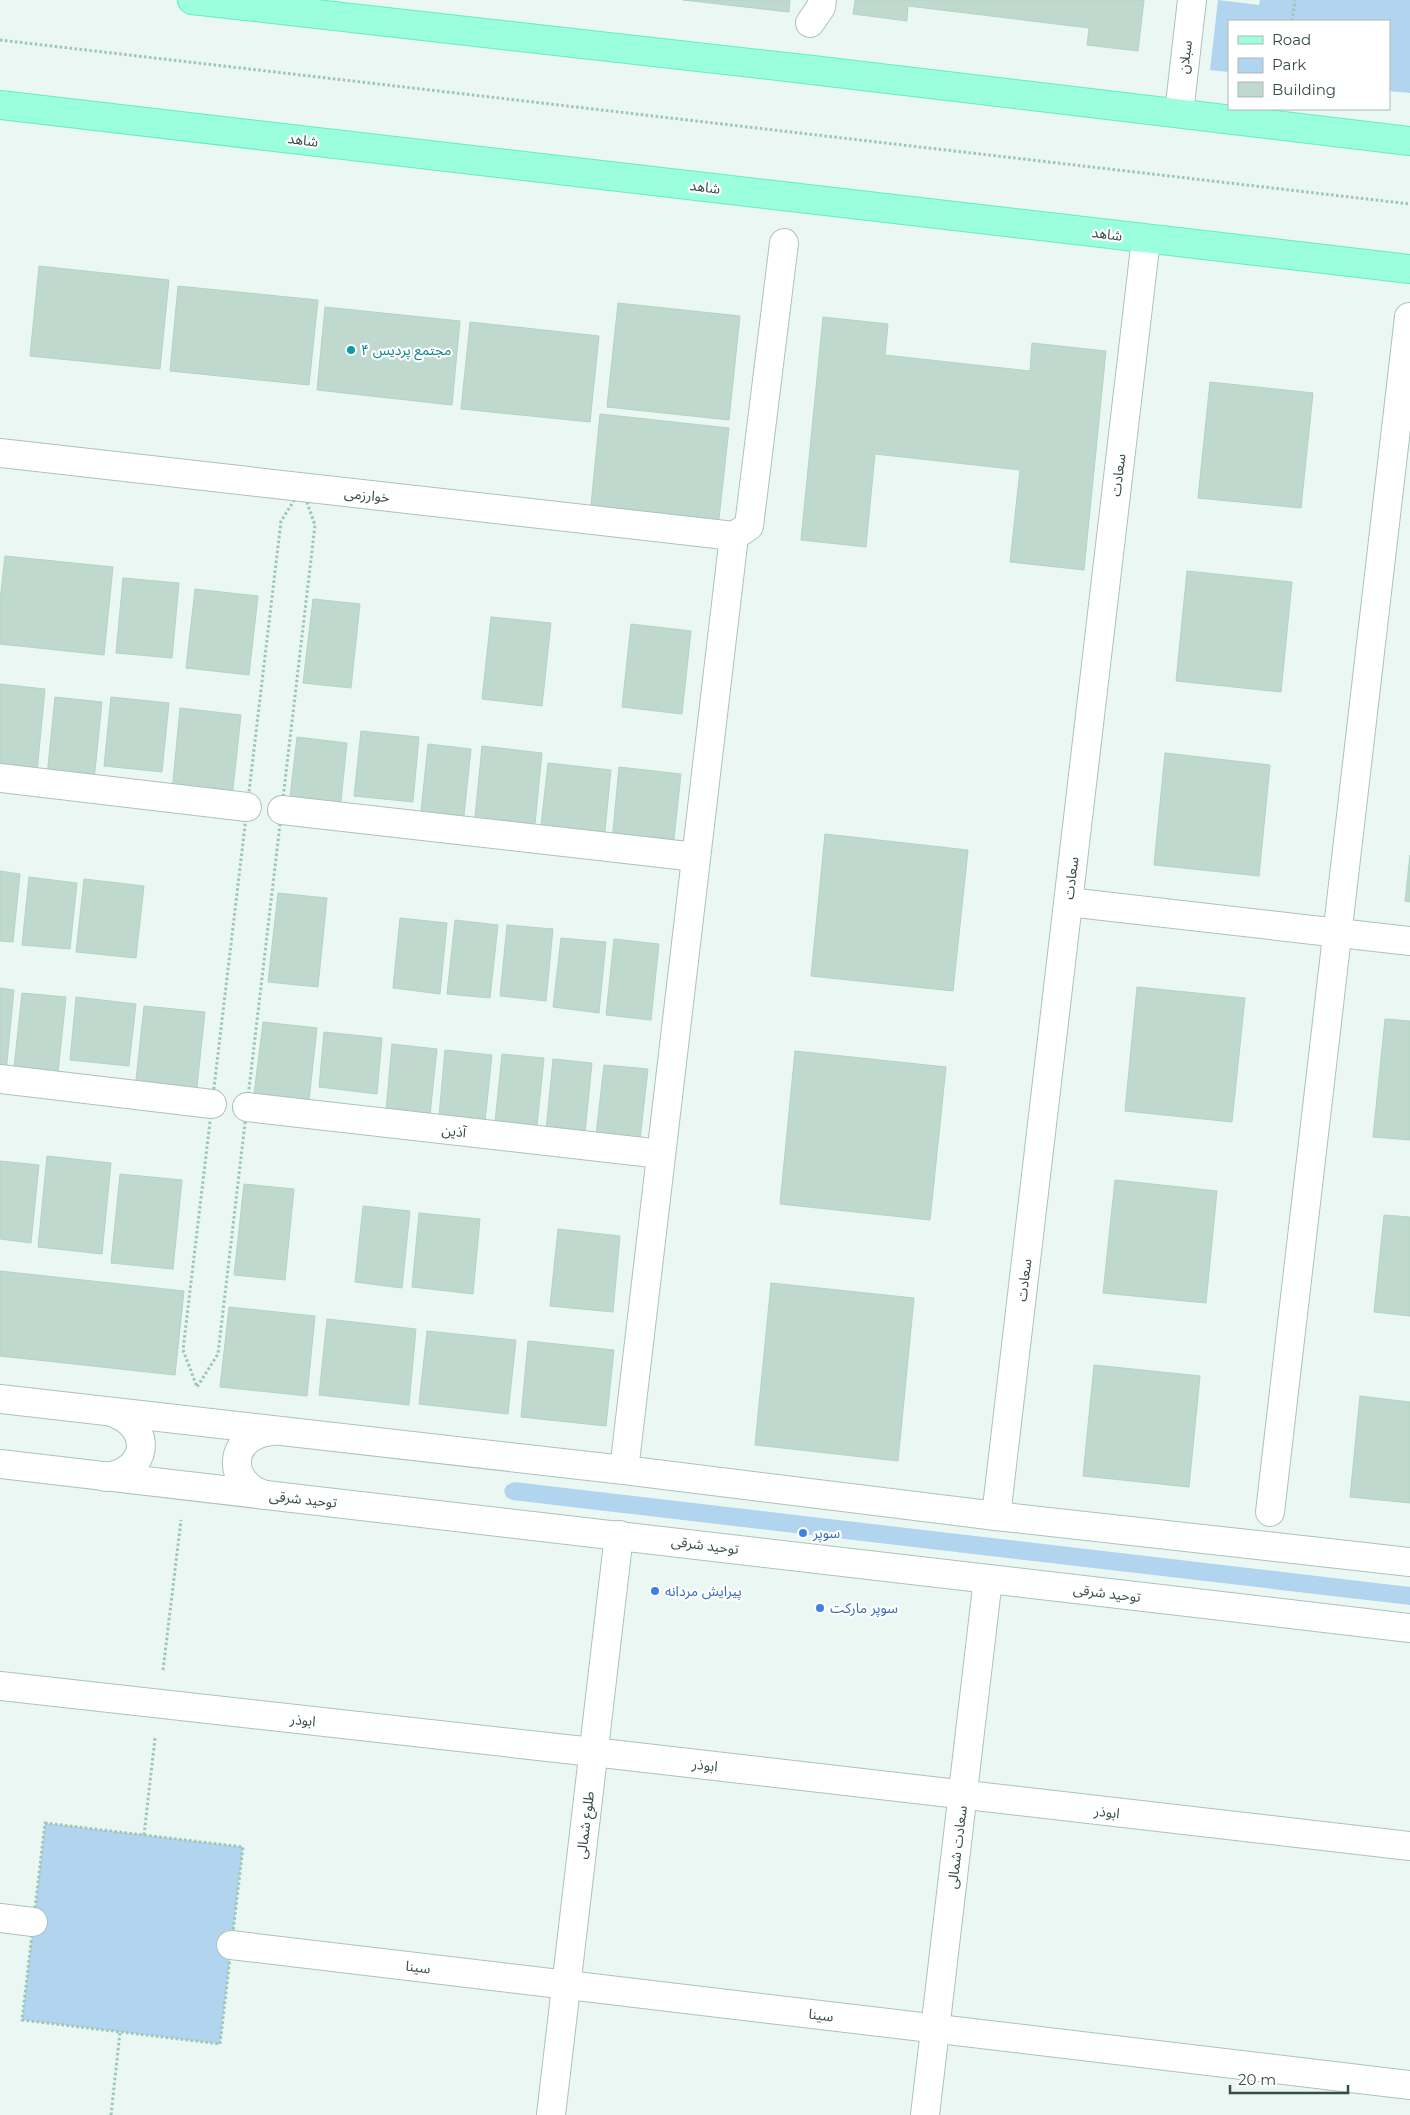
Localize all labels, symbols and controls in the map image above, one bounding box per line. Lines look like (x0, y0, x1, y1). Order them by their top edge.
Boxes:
legend (1228, 20, 1390, 110)
text: Road (1272, 30, 1311, 49)
street label: سبلان (1174, 39, 1196, 75)
text: Park (1272, 55, 1306, 74)
text: Building (1272, 80, 1336, 99)
street label: شاهد (287, 129, 319, 151)
street label: شاهد (689, 176, 721, 198)
street label: شاهد (1091, 223, 1123, 245)
place label: مجتمع پردیس ۴ (361, 341, 451, 361)
marker: مجتمع پردیس ۴ (345, 344, 357, 356)
street label: سعادت (1106, 453, 1130, 497)
street label: خوارزمی (343, 484, 391, 506)
street label: سعادت (1059, 856, 1083, 900)
street label: آذین (441, 1121, 468, 1141)
street label: سعادت (1012, 1258, 1036, 1302)
street label: توحید شرقی (268, 1486, 338, 1512)
place label: سوپر (812, 1524, 840, 1543)
marker: سوپر (797, 1527, 809, 1539)
street label: توحید شرقی (670, 1532, 740, 1558)
street label: توحید شرقی (1072, 1580, 1142, 1606)
place label: پیرایش مردانه (665, 1582, 742, 1601)
marker: پیرایش مردانه (649, 1585, 661, 1597)
place label: سوپر مارکت (830, 1599, 898, 1618)
marker: سوپر مارکت (814, 1602, 826, 1614)
street label: ابوذر (288, 1710, 317, 1730)
street label: ابوذر (690, 1754, 719, 1775)
street label: طلوع شمالی (572, 1790, 600, 1860)
street label: ابوذر (1092, 1801, 1121, 1822)
street label: سعادت شمالی (943, 1804, 971, 1890)
street label: سینا (404, 1957, 432, 1977)
street label: سینا (807, 2005, 835, 2025)
scale bar (1230, 2062, 1348, 2094)
text: 20 m (1238, 2070, 1276, 2089)

